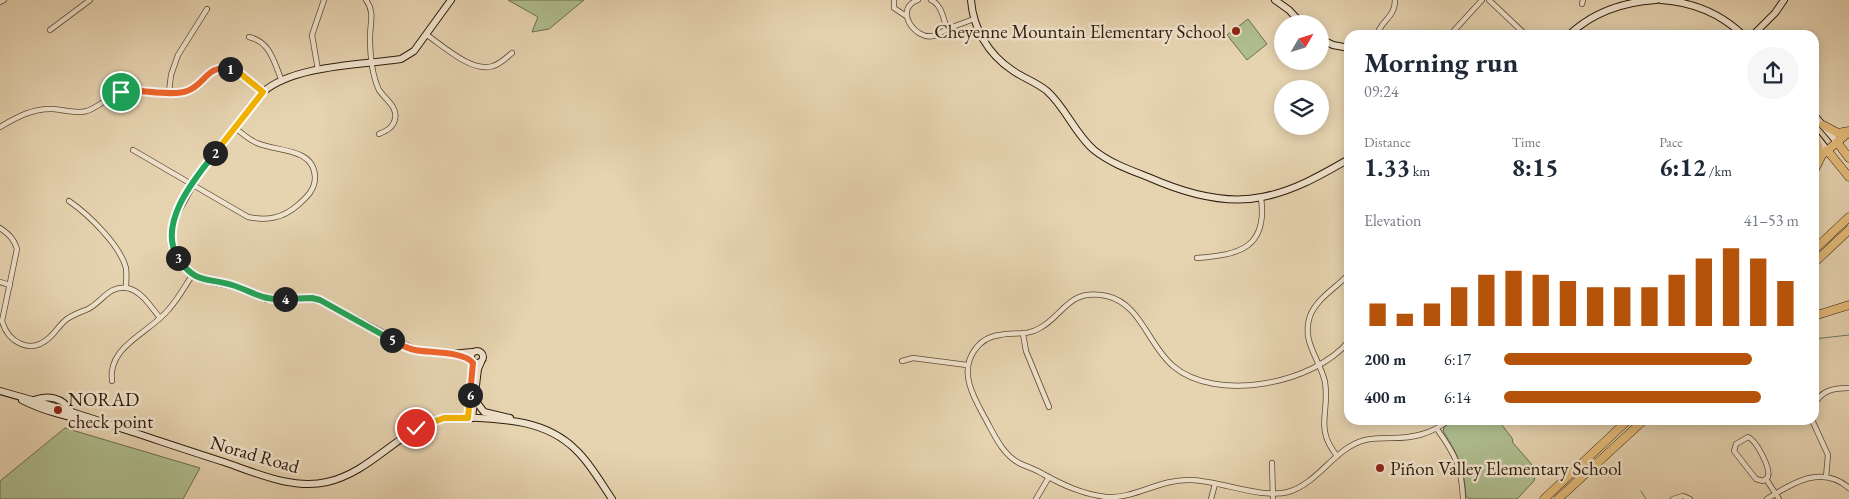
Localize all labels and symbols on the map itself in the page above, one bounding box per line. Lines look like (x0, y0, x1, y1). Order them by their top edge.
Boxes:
north arrow (1274, 15, 1329, 70)
place label: Cheyenne Mountain Elementary School (934, 19, 1226, 44)
marker: Cheyenne Mountain Elementary School (1230, 25, 1242, 37)
pin: 1 (218, 56, 242, 82)
pin (100, 71, 142, 113)
pin: 2 (202, 140, 228, 166)
pin: 3 (166, 246, 190, 270)
pin: 4 (272, 286, 298, 312)
pin: 5 (380, 328, 404, 352)
pin: 6 (458, 382, 482, 408)
place label: NORAD check point (68, 387, 153, 434)
marker: NORAD check point (52, 404, 64, 416)
pin (395, 407, 437, 449)
street label: Norad Road (207, 430, 303, 479)
place label: Piñon Valley Elementary School (1390, 456, 1622, 481)
marker: Piñon Valley Elementary School (1374, 462, 1386, 474)

